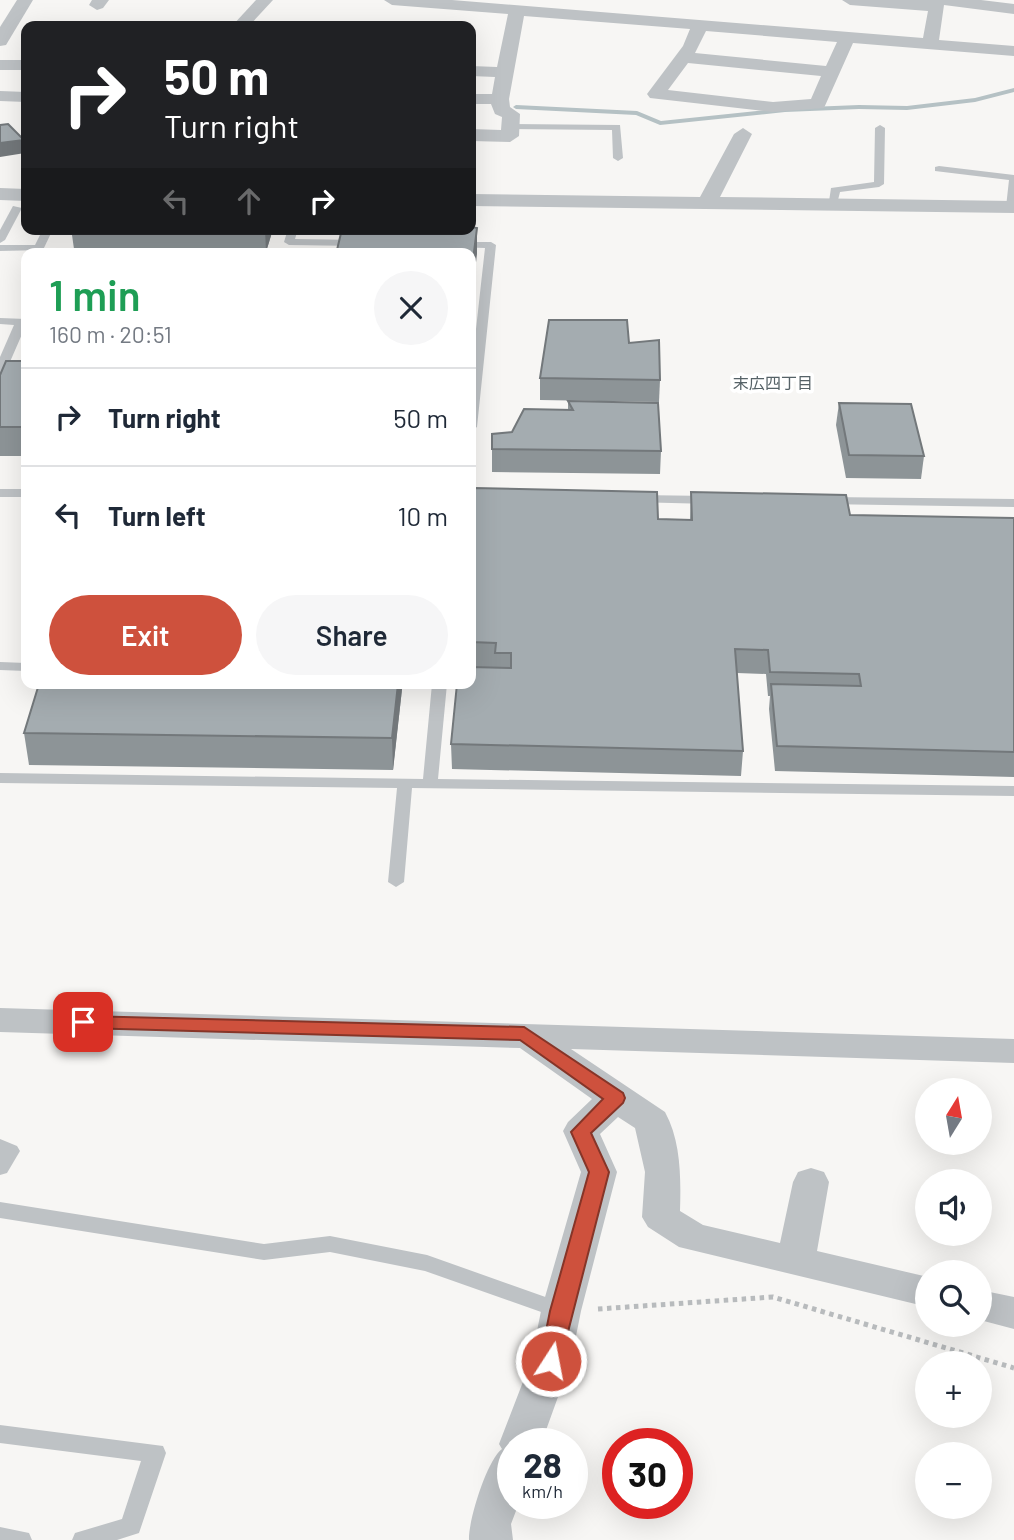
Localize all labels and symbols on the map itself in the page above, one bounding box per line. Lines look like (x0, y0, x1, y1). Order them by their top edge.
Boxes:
district label: 末広四丁目 (733, 373, 813, 392)
pin (53, 992, 113, 1052)
north arrow (915, 1078, 992, 1155)
position arrow (514, 1324, 588, 1398)
speed limit sign: 30 (602, 1428, 693, 1519)

